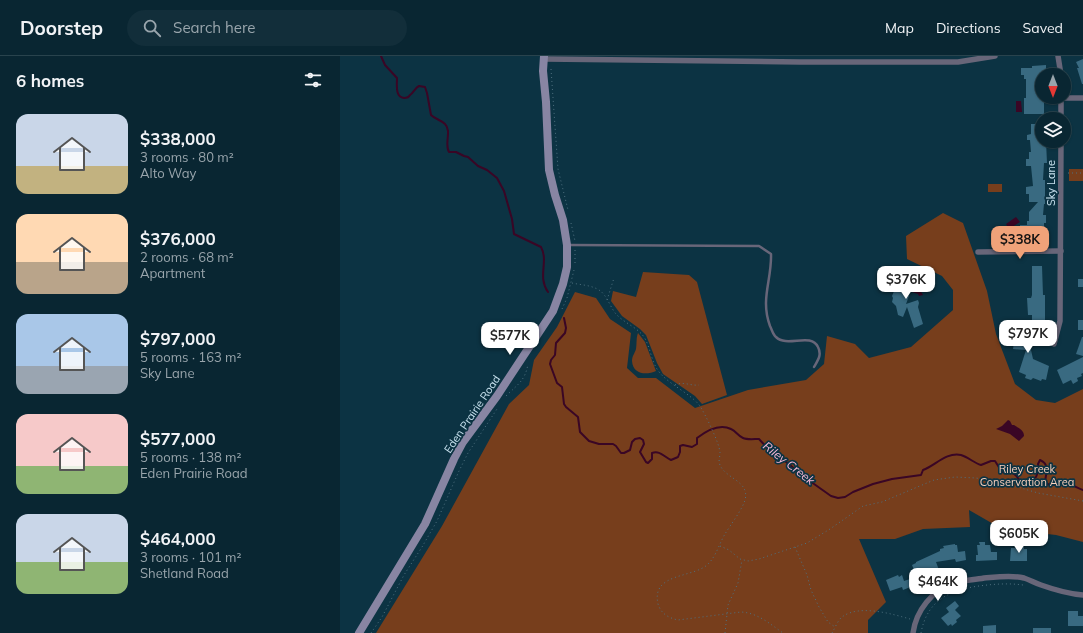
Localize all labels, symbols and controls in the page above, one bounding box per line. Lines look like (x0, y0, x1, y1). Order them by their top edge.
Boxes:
search box (127, 10, 407, 46)
text: Doorstep (20, 16, 103, 40)
icon: search (141, 17, 163, 39)
text: Search here (173, 18, 256, 37)
text: Map (885, 19, 914, 37)
text: Directions (936, 19, 1001, 37)
text: Saved (1023, 19, 1063, 37)
north arrow (1035, 68, 1071, 104)
map controls (1035, 68, 1071, 148)
icon: filters (302, 69, 324, 91)
text: 6 homes (16, 70, 84, 91)
button: layers (1035, 112, 1071, 148)
text: $338,000 (140, 128, 216, 149)
icon: home (48, 130, 96, 178)
text: 3 rooms · 80 m² (140, 149, 234, 165)
street label: Sky Lane (1044, 160, 1058, 206)
text: Alto Way (140, 165, 196, 181)
pin: $338K (992, 226, 1048, 260)
text: $376,000 (140, 228, 216, 249)
icon: home (48, 230, 96, 278)
text: $338K (1000, 231, 1040, 247)
text: 2 rooms · 68 m² (140, 249, 234, 265)
text: Apartment (140, 265, 205, 281)
pin: $376K (878, 266, 934, 300)
text: $376K (886, 271, 926, 287)
pin: $797K (1000, 320, 1056, 354)
pin: $577K (482, 322, 538, 356)
text: $797K (1008, 325, 1048, 341)
text: $577K (490, 327, 530, 343)
text: $797,000 (140, 328, 216, 349)
icon: home (48, 330, 96, 378)
text: 5 rooms · 163 m² (140, 349, 241, 365)
text: Sky Lane (140, 365, 194, 381)
street label: Eden Prairie Road (441, 372, 503, 456)
text: $577,000 (140, 428, 216, 449)
icon: home (48, 430, 96, 478)
water label: Riley Creek (760, 438, 819, 488)
text: 5 rooms · 138 m² (140, 449, 241, 465)
park label: Riley Creek Conservation Area (980, 462, 1074, 489)
text: Eden Prairie Road (140, 465, 248, 481)
pin: $605K (991, 520, 1047, 554)
text: $605K (999, 525, 1039, 541)
text: $464,000 (140, 528, 216, 549)
icon: home (48, 530, 96, 578)
text: 3 rooms · 101 m² (140, 549, 241, 565)
text: Shetland Road (140, 565, 229, 581)
pin: $464K (910, 568, 966, 602)
text: $464K (918, 573, 958, 589)

